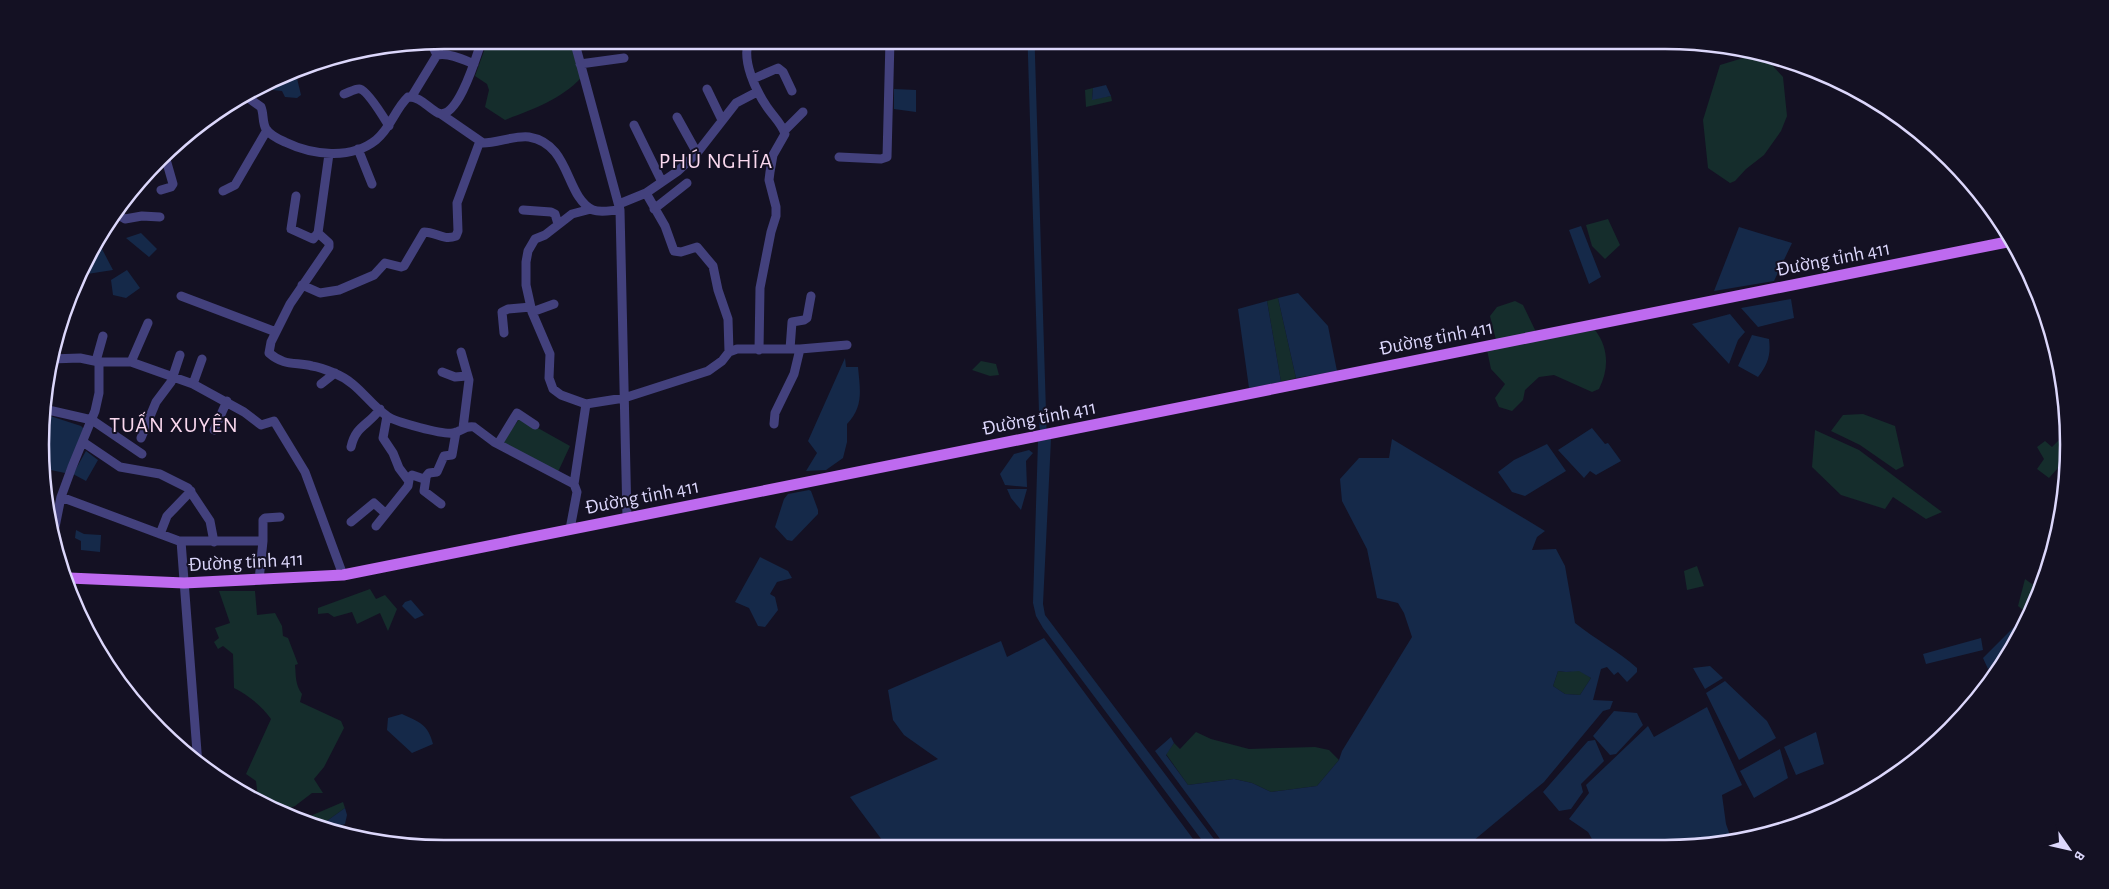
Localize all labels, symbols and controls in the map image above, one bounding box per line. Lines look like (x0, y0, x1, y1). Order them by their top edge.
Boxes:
district label: PHÚ NGHĨA (659, 149, 773, 172)
street label: Đường tỉnh 411 (1774, 238, 1892, 280)
street label: Đường tỉnh 411 (1377, 317, 1495, 359)
street label: Đường tỉnh 411 (980, 397, 1098, 439)
district label: TUẤN XUYÊN (109, 411, 239, 436)
street label: Đường tỉnh 411 (583, 476, 701, 518)
street label: Đường tỉnh 411 (188, 549, 304, 575)
north arrow (2044, 824, 2094, 874)
text: B (2071, 848, 2087, 863)

